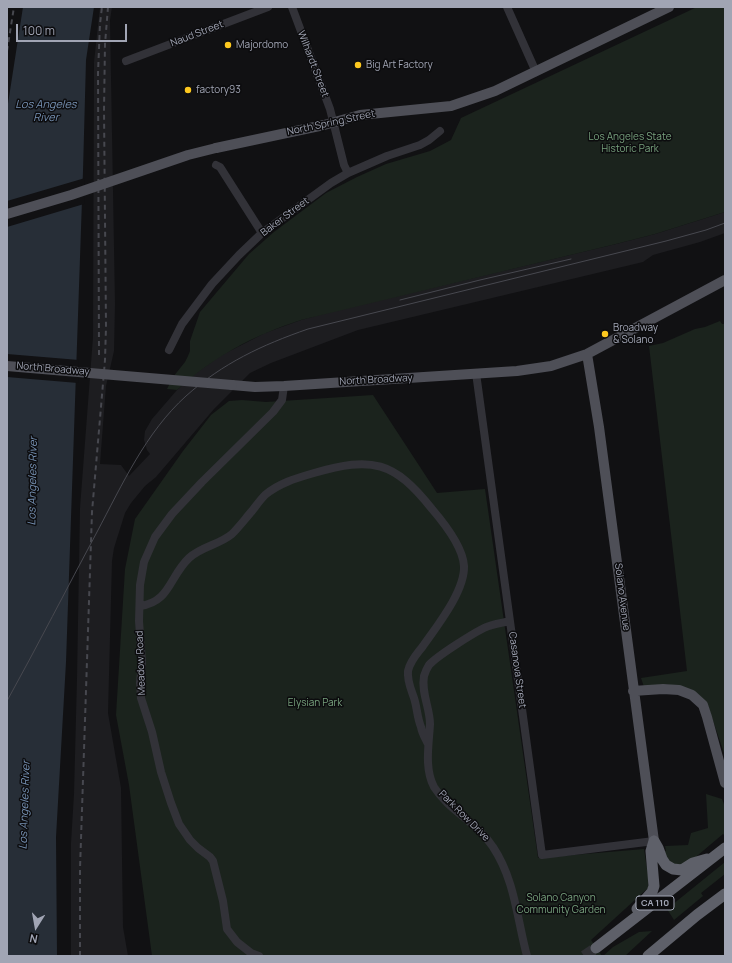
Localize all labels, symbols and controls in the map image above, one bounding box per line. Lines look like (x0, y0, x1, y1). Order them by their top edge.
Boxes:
scale bar (18, 16, 129, 42)
street label: Naud Street (169, 18, 225, 50)
text: 100 m (23, 22, 55, 39)
street label: Wilhardt Street (295, 29, 331, 99)
place label: Majordomo (236, 39, 288, 51)
marker: Majordomo (223, 40, 233, 50)
place label: Big Art Factory (366, 59, 433, 71)
marker: Big Art Factory (353, 60, 363, 70)
place label: factory93 (196, 84, 241, 96)
marker: factory93 (183, 85, 193, 95)
water label: Los Angeles River (15, 98, 77, 124)
street label: North Spring Street (286, 108, 376, 138)
park label: Los Angeles State Historic Park (588, 131, 672, 154)
street label: Baker Street (258, 195, 312, 239)
place label: Broadway & Solano (613, 322, 658, 346)
marker: Broadway & Solano (600, 329, 610, 339)
street label: North Broadway (16, 360, 90, 378)
street label: North Broadway (339, 372, 413, 388)
water label: Los Angeles River (26, 437, 40, 525)
street label: Solano Avenue (612, 563, 632, 631)
street label: Meadow Road (134, 630, 148, 696)
street label: Casanova Street (506, 631, 528, 709)
park label: Elysian Park (288, 697, 342, 709)
water label: Los Angeles River (17, 760, 33, 850)
street label: Park Row Drive (436, 788, 492, 844)
park label: Solano Canyon Community Garden (516, 892, 606, 916)
road number: CA 110 (636, 896, 674, 910)
north arrow (16, 907, 56, 947)
text: N (28, 931, 39, 947)

